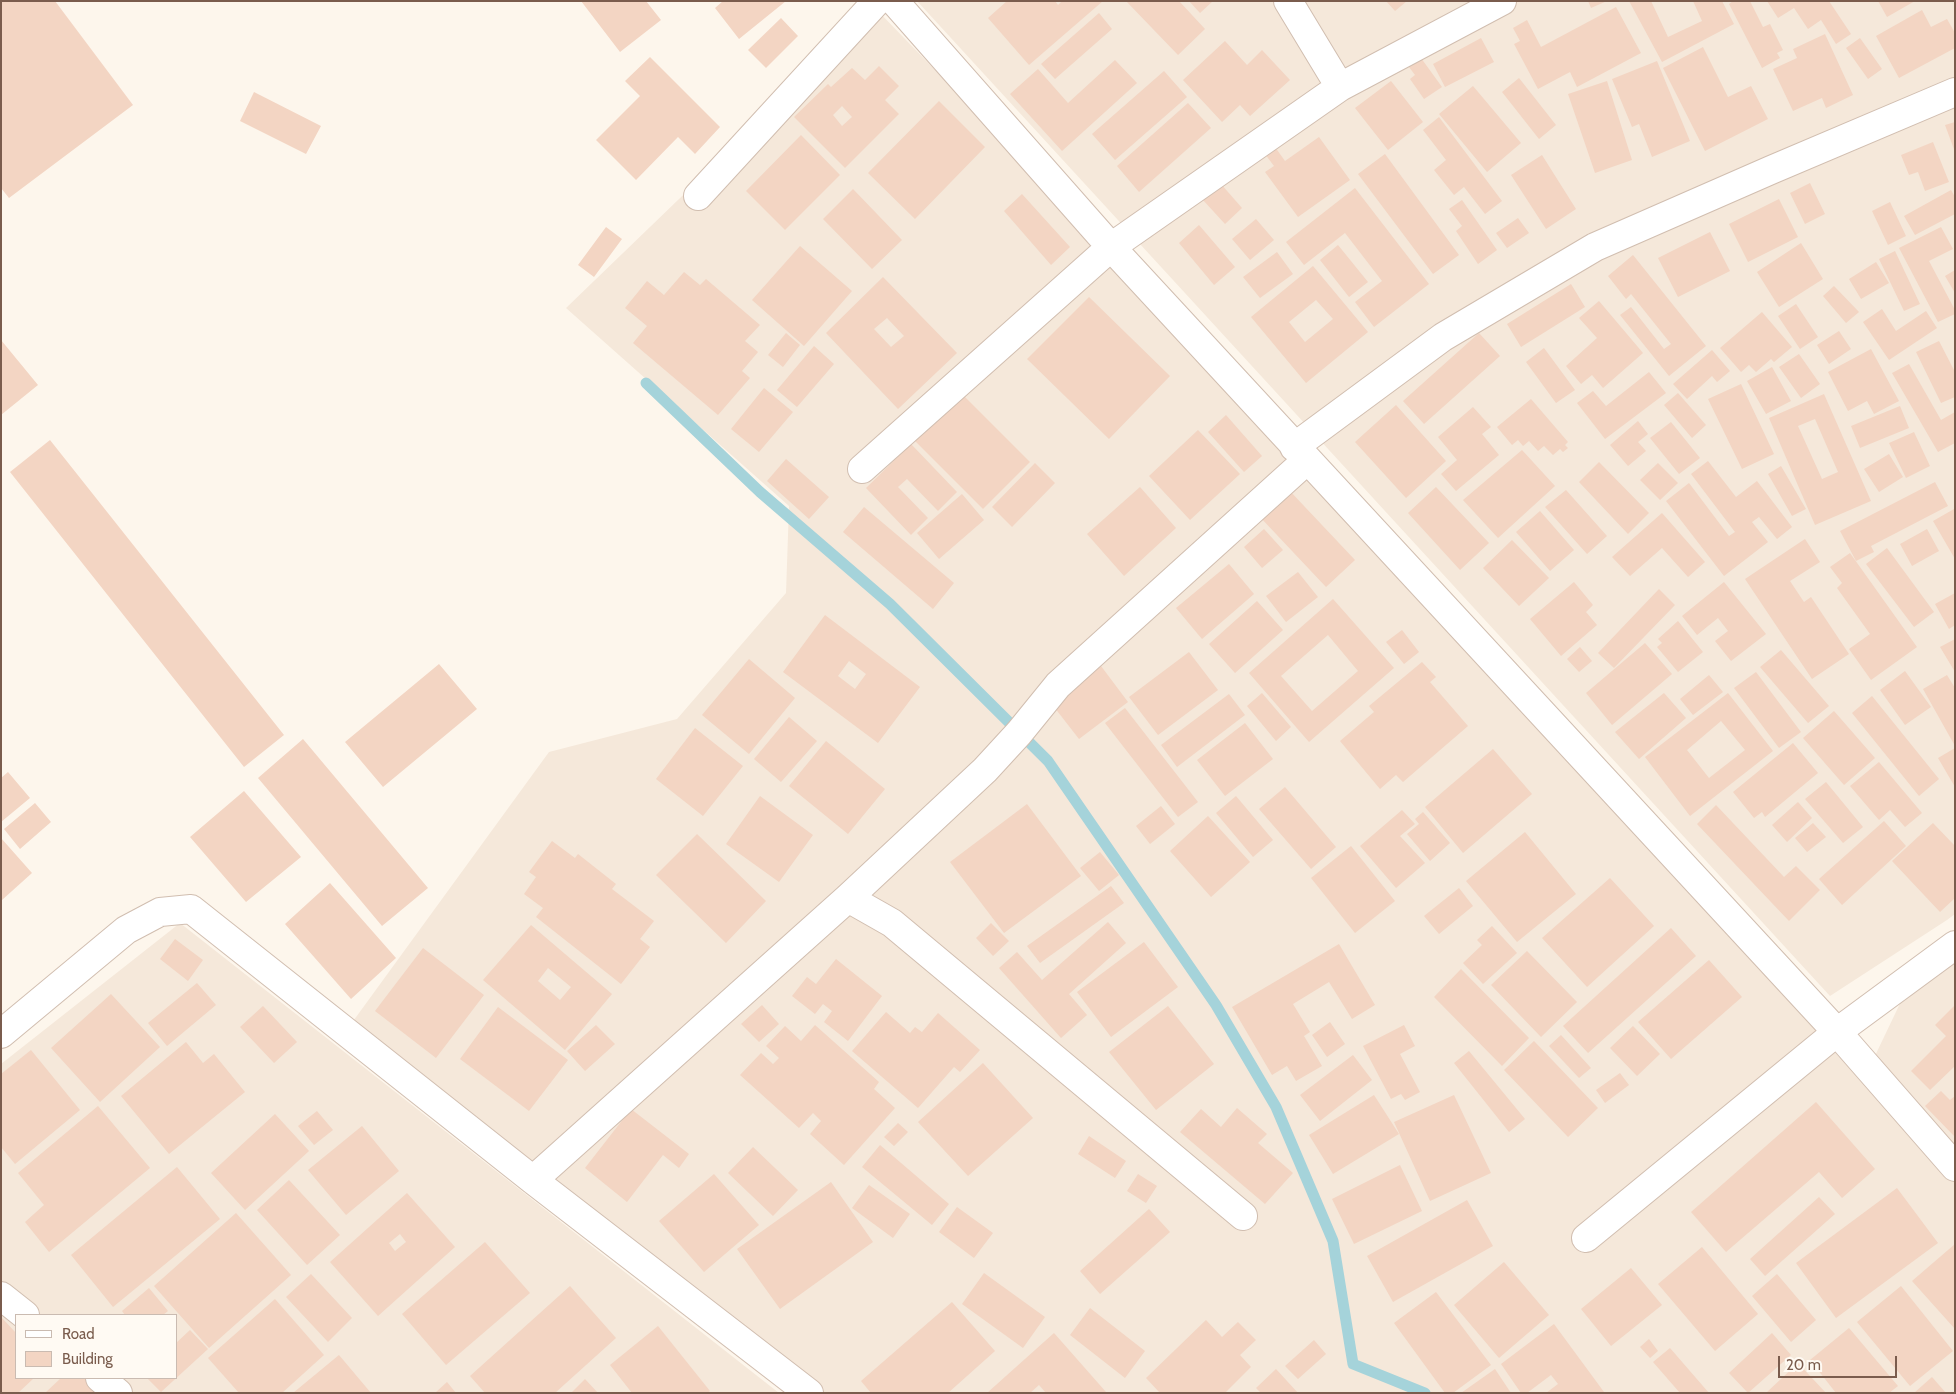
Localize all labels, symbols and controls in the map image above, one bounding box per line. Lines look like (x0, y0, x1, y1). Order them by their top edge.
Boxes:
legend (15, 1314, 178, 1379)
text: Road (62, 1325, 95, 1343)
scale bar (1781, 1346, 1900, 1378)
text: Building (62, 1350, 113, 1368)
text: 20 m (1786, 1356, 1821, 1374)

